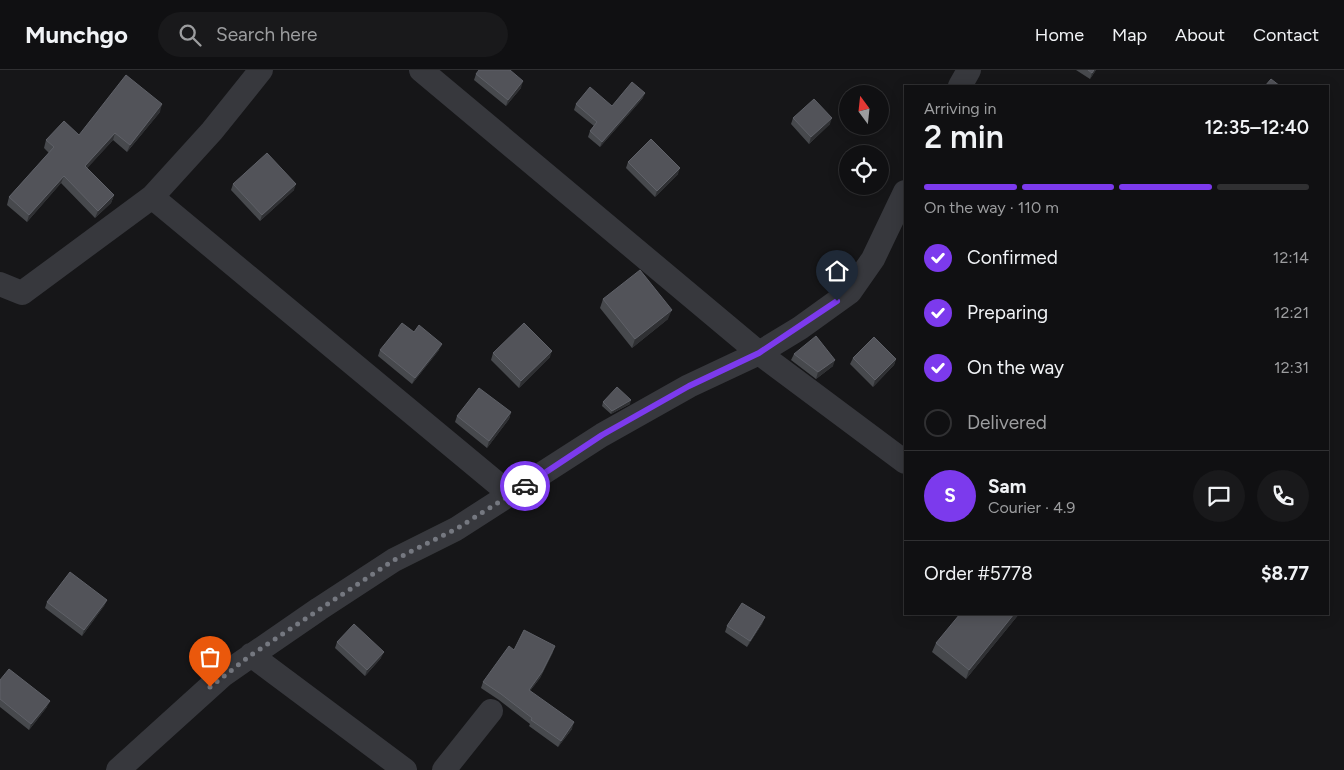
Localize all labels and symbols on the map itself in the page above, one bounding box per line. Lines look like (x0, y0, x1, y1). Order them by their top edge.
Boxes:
north arrow (839, 85, 889, 135)
pin (816, 250, 858, 301)
courier (500, 461, 550, 511)
pin (189, 636, 231, 687)

